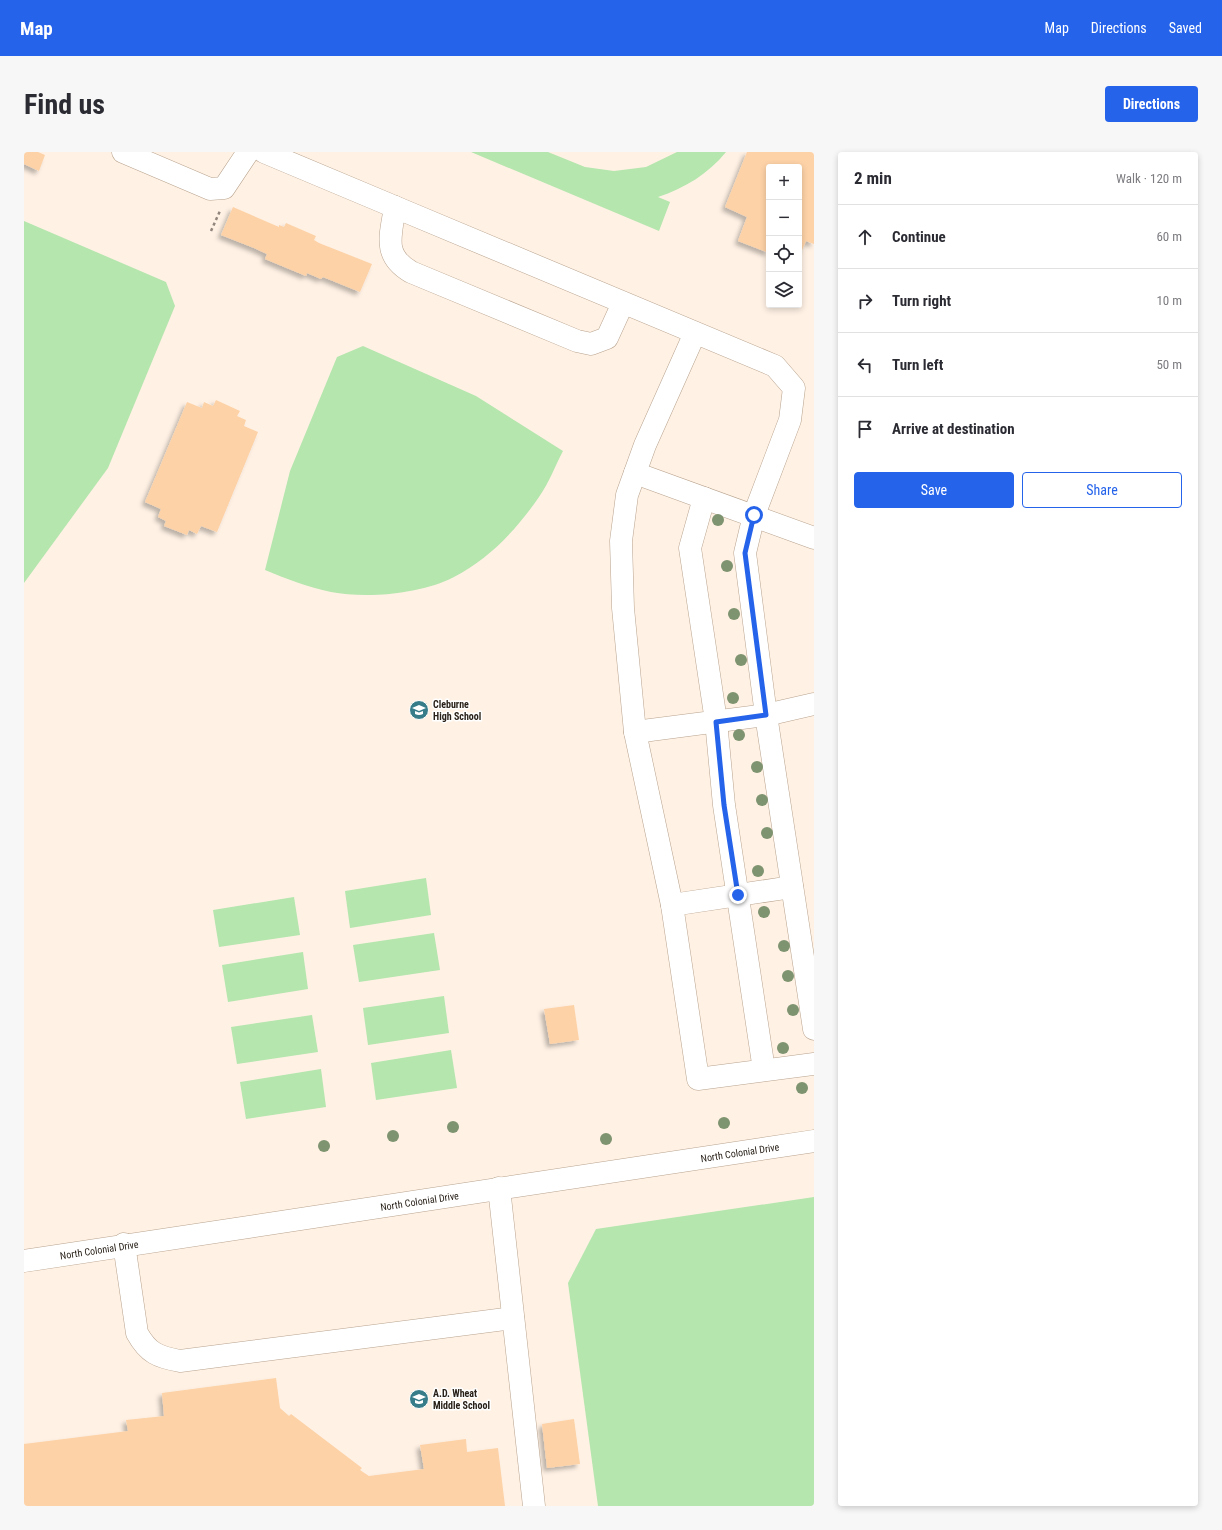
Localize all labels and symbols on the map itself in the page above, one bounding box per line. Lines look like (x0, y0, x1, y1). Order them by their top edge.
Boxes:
route start (745, 506, 763, 524)
school or university icon: Cleburne High School (408, 699, 430, 721)
place label: Cleburne High School (433, 699, 481, 722)
route end (729, 886, 747, 904)
street label: North Colonial Drive (700, 1141, 780, 1164)
street label: North Colonial Drive (380, 1190, 460, 1212)
street label: North Colonial Drive (59, 1238, 139, 1261)
school or university icon: A.D. Wheat Middle School (408, 1388, 430, 1410)
place label: A.D. Wheat Middle School (433, 1388, 490, 1411)

